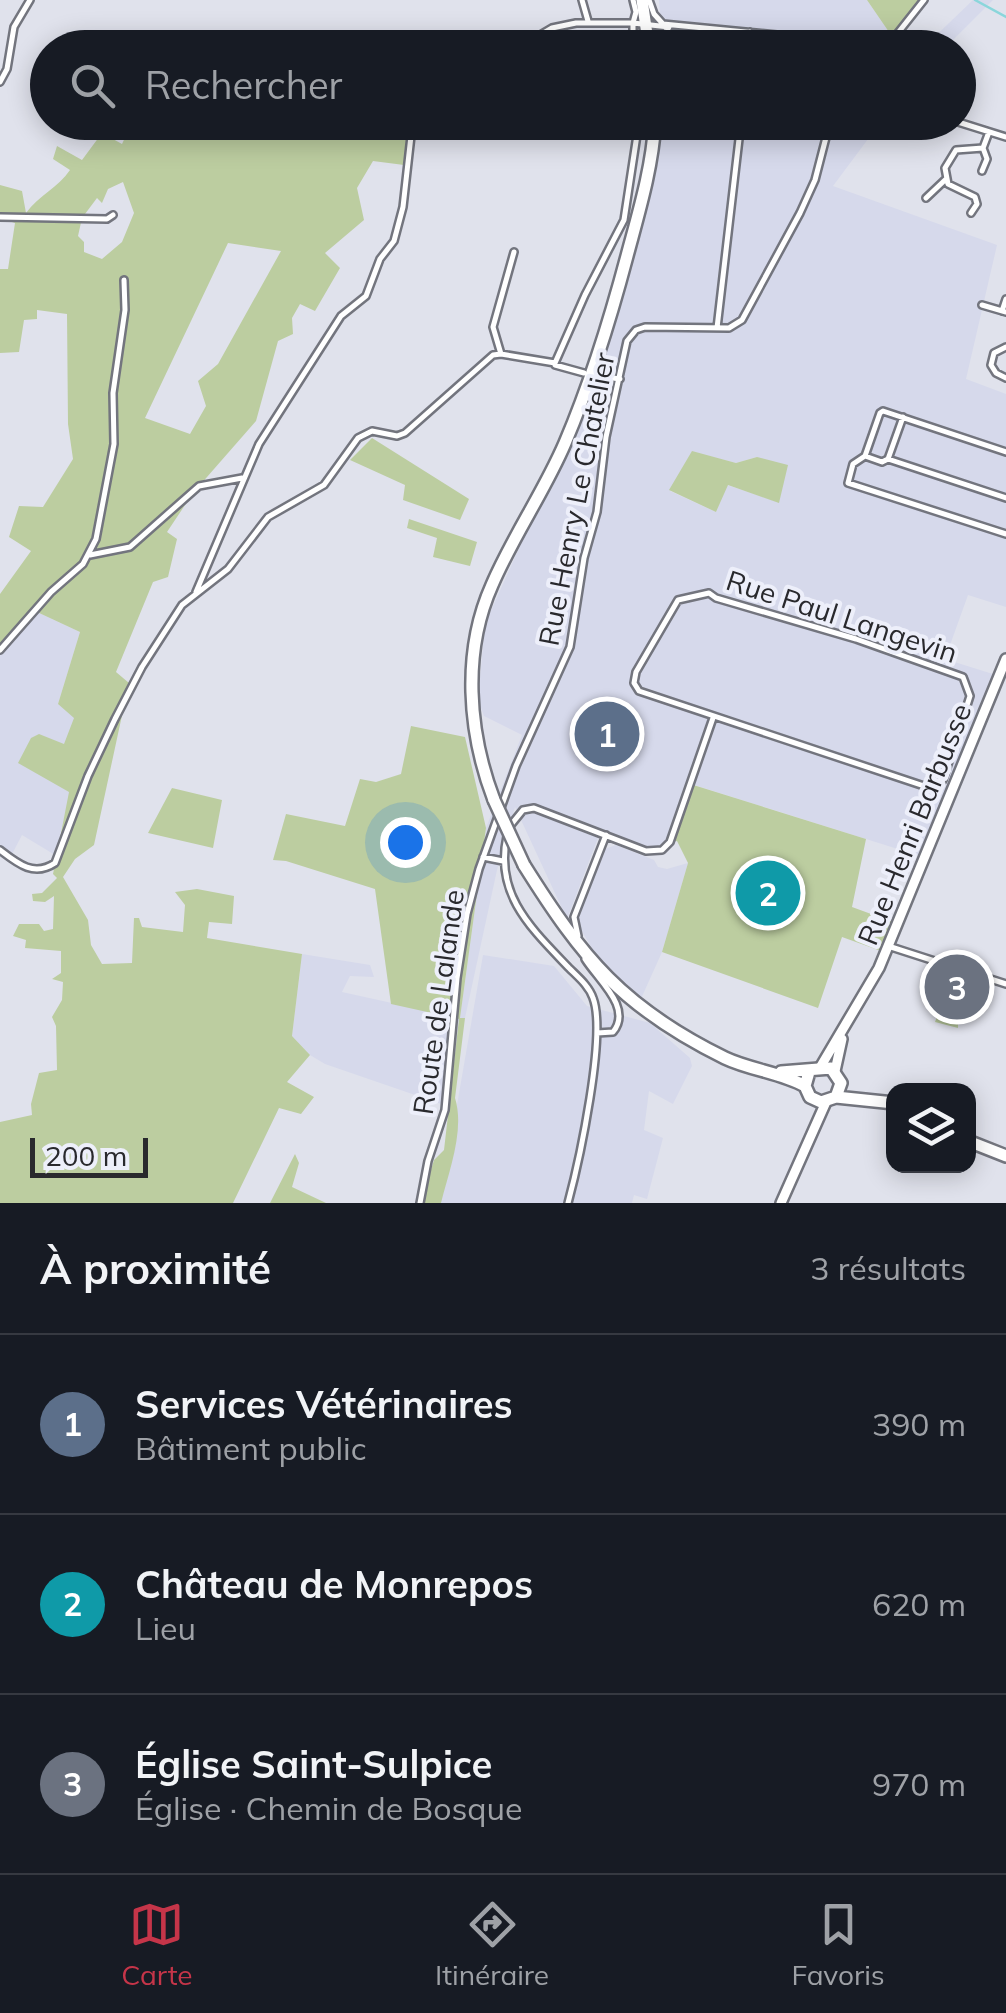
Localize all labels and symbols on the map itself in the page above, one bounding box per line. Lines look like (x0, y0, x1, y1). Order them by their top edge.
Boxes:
street label: Rue Henry Le Chatelier (530, 349, 622, 649)
street label: Rue Paul Langevin (722, 562, 962, 670)
pin: 1 (574, 696, 640, 772)
street label: Rue Henri Barbusse (850, 698, 978, 950)
your location (380, 817, 431, 868)
pin: 2 (736, 856, 800, 930)
street label: Route de Lalande (405, 887, 471, 1117)
pin: 3 (924, 950, 990, 1024)
scale bar (30, 1133, 148, 1178)

